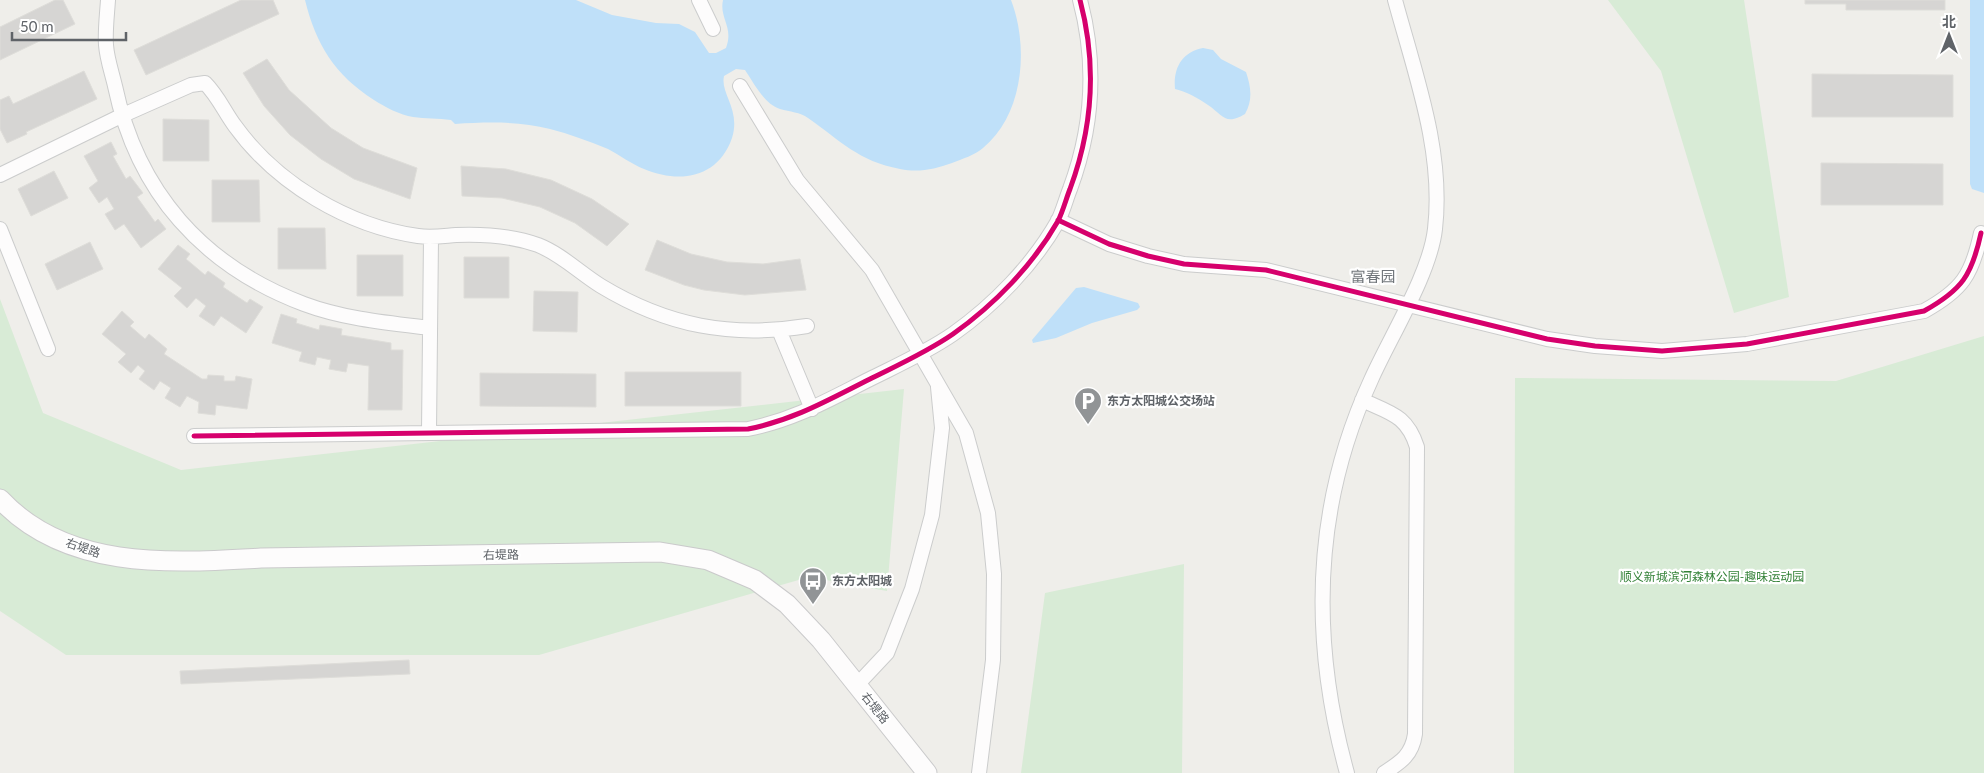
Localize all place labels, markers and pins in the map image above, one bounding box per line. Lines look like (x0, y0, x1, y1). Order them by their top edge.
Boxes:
parking icon: 东方太阳城公交场站 (1073, 386, 1103, 425)
place label: 东方太阳城公交场站 (1107, 393, 1215, 408)
bus stop icon: 东方太阳城 (798, 566, 828, 605)
place label: 东方太阳城 (832, 573, 892, 588)

